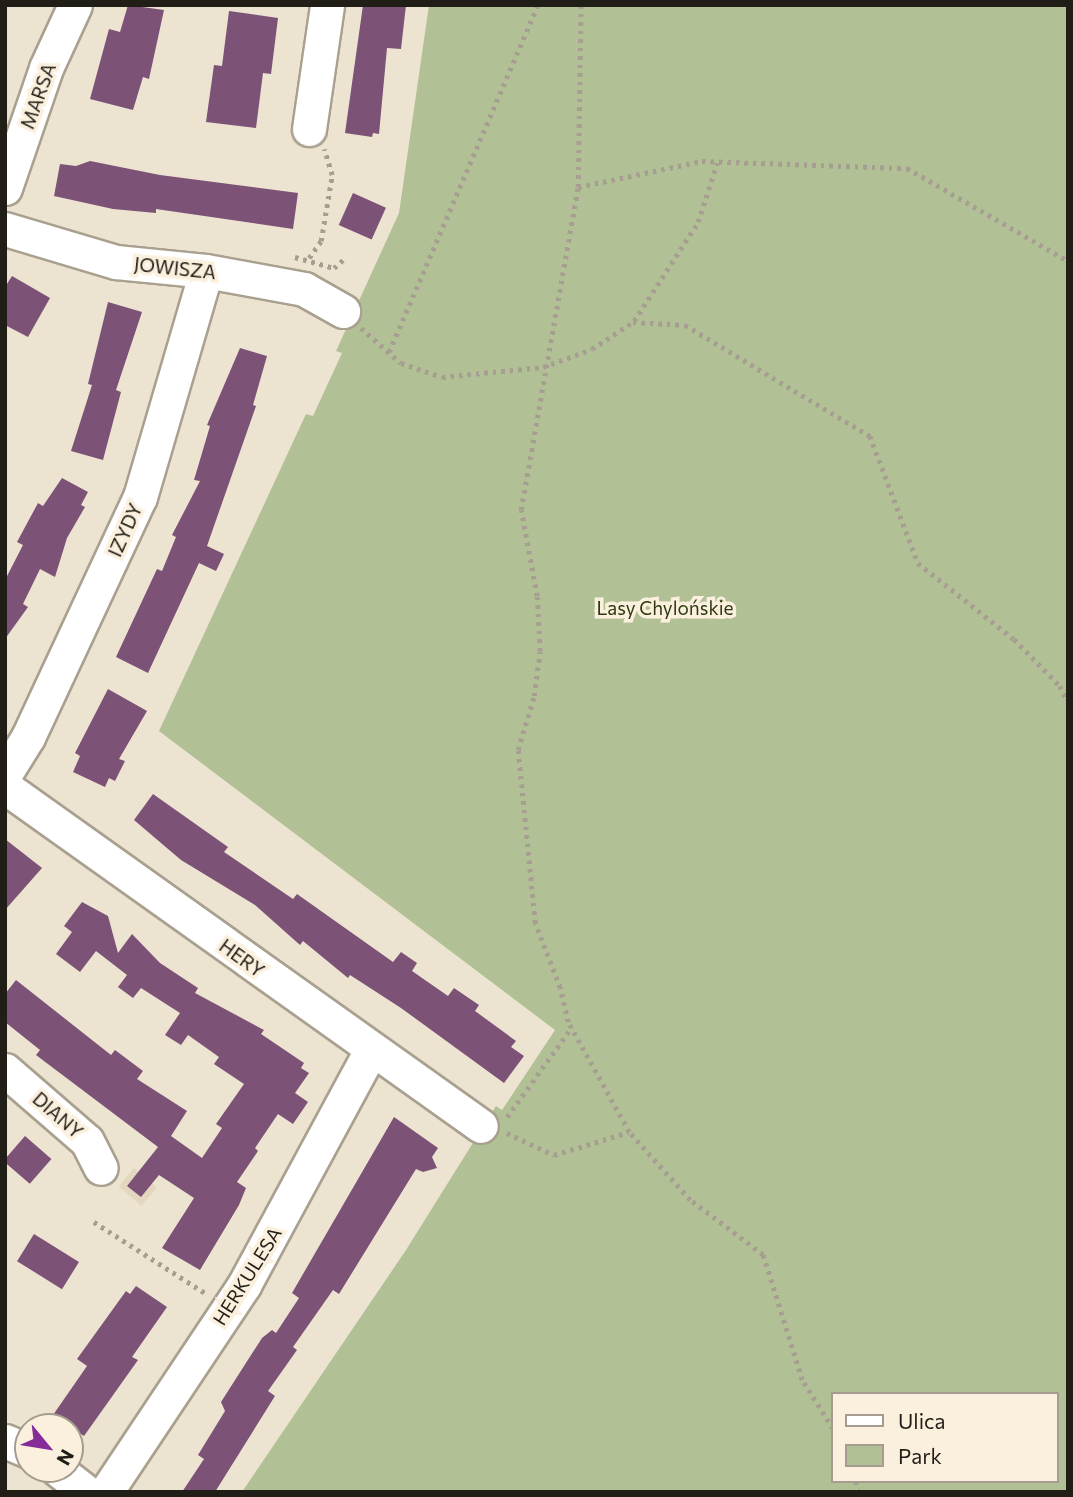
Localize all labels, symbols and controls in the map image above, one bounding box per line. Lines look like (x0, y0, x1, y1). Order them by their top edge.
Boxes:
street label: MARSA (16, 60, 60, 132)
street label: JOWISZA (133, 252, 217, 284)
street label: IZYDY (103, 500, 147, 560)
park label: Lasy Chylońskie (596, 597, 734, 619)
street label: HERY (215, 934, 269, 982)
street label: DIANY (28, 1087, 88, 1143)
street label: HERKULESA (208, 1223, 286, 1329)
legend (832, 1392, 1059, 1483)
text: Ulica (898, 1408, 945, 1433)
north arrow (14, 1413, 84, 1483)
text: Park (898, 1443, 942, 1468)
text: N (52, 1446, 79, 1470)

